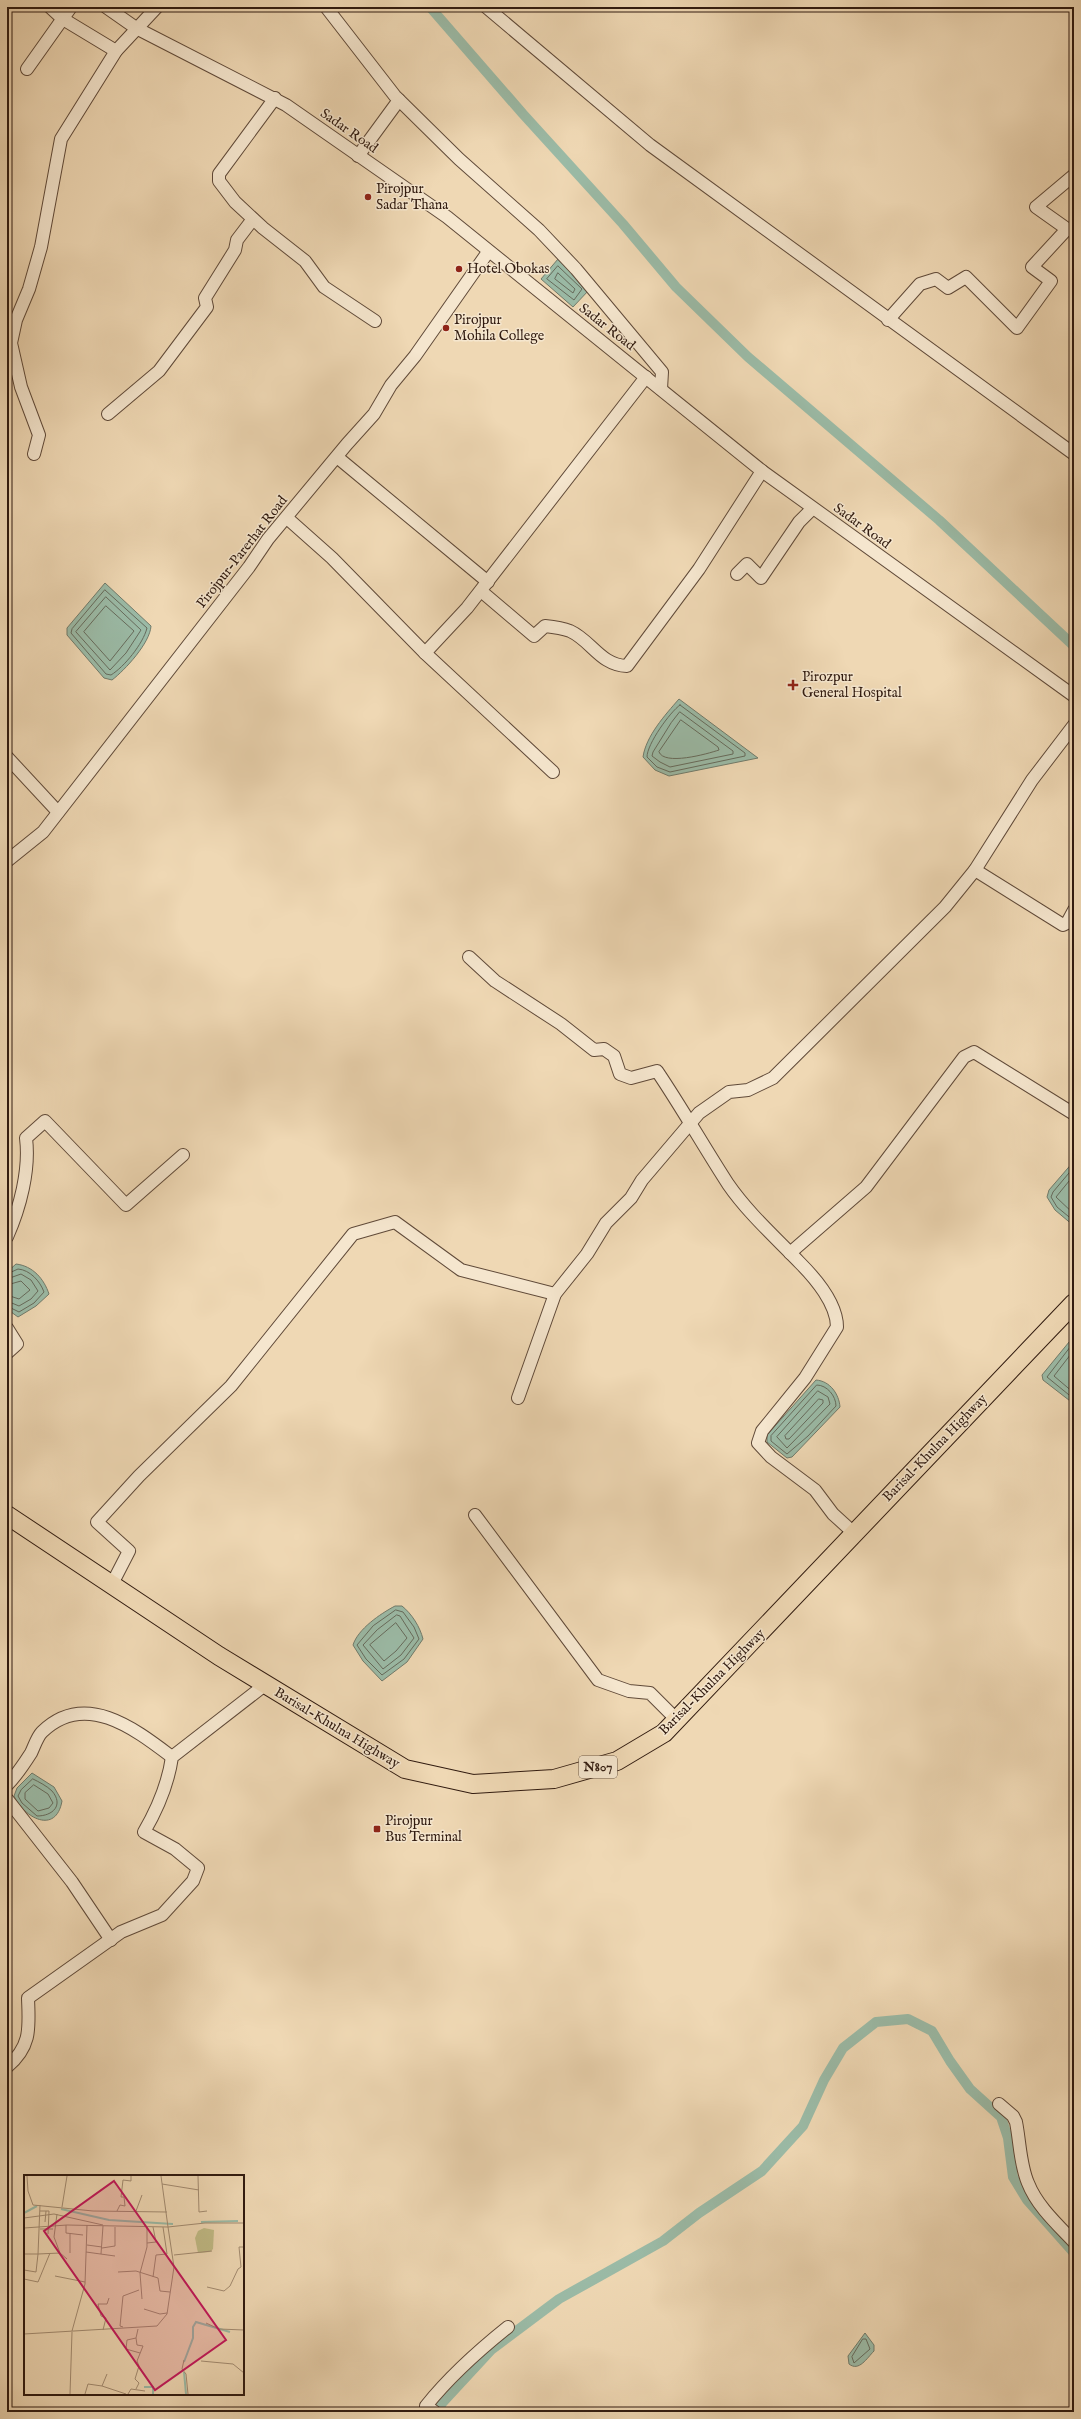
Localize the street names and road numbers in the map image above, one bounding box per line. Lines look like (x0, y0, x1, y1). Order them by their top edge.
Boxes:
street label: Sadar Road (317, 105, 382, 158)
street label: Sadar Road (575, 299, 639, 355)
street label: Pirojpur-Parerhat Road (192, 492, 292, 612)
street label: Sadar Road (830, 499, 895, 553)
street label: Barisal-Khulna Highway (879, 1390, 991, 1506)
street label: Barisal-Khulna Highway (655, 1625, 769, 1739)
street label: Barisal-Khulna Highway (271, 1683, 403, 1773)
road number: N807 (579, 1756, 617, 1778)

